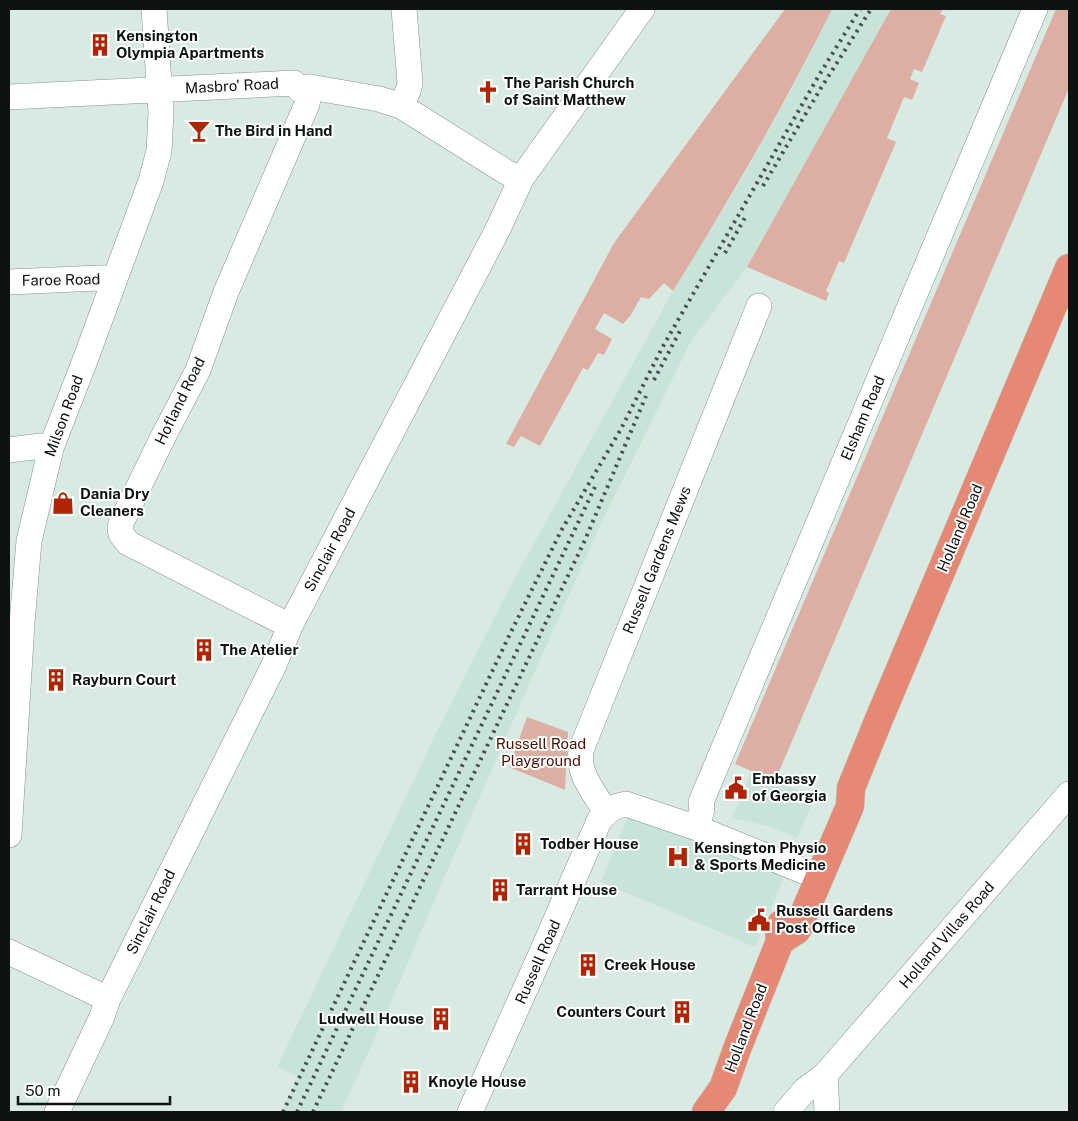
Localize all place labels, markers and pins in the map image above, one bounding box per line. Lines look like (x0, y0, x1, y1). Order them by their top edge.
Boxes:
place label: Kensington Olympia Apartments (116, 27, 264, 61)
building icon: Kensington Olympia Apartments (87, 32, 113, 58)
place label: The Parish Church of Saint Matthew (504, 74, 634, 108)
church icon: The Parish Church of Saint Matthew (475, 79, 501, 105)
bar icon: The Bird in Hand (186, 118, 212, 144)
place label: The Bird in Hand (215, 122, 332, 139)
place label: Dania Dry Cleaners (80, 485, 150, 519)
shop icon: Dania Dry Cleaners (50, 490, 76, 516)
building icon: The Atelier (191, 637, 217, 663)
place label: The Atelier (220, 641, 299, 658)
building icon: Rayburn Court (43, 667, 69, 693)
place label: Rayburn Court (72, 671, 176, 688)
place label: Embassy of Georgia (752, 770, 826, 804)
public building icon: Embassy of Georgia (723, 775, 749, 801)
building icon: Todber House (510, 831, 536, 857)
place label: Todber House (540, 835, 639, 852)
place label: Kensington Physio & Sports Medicine (694, 839, 827, 873)
hospital icon: Kensington Physio & Sports Medicine (665, 844, 691, 870)
building icon: Tarrant House (487, 877, 513, 903)
place label: Tarrant House (516, 881, 617, 898)
place label: Russell Gardens Post Office (776, 902, 893, 936)
public building icon: Russell Gardens Post Office (746, 907, 772, 933)
building icon: Creek House (575, 952, 601, 978)
place label: Creek House (604, 956, 696, 973)
building icon: Counters Court (669, 999, 695, 1025)
place label: Counters Court (556, 1003, 666, 1020)
building icon: Ludwell House (428, 1006, 454, 1032)
place label: Ludwell House (318, 1010, 424, 1027)
building icon: Knoyle House (398, 1069, 424, 1095)
place label: Knoyle House (428, 1073, 526, 1090)

